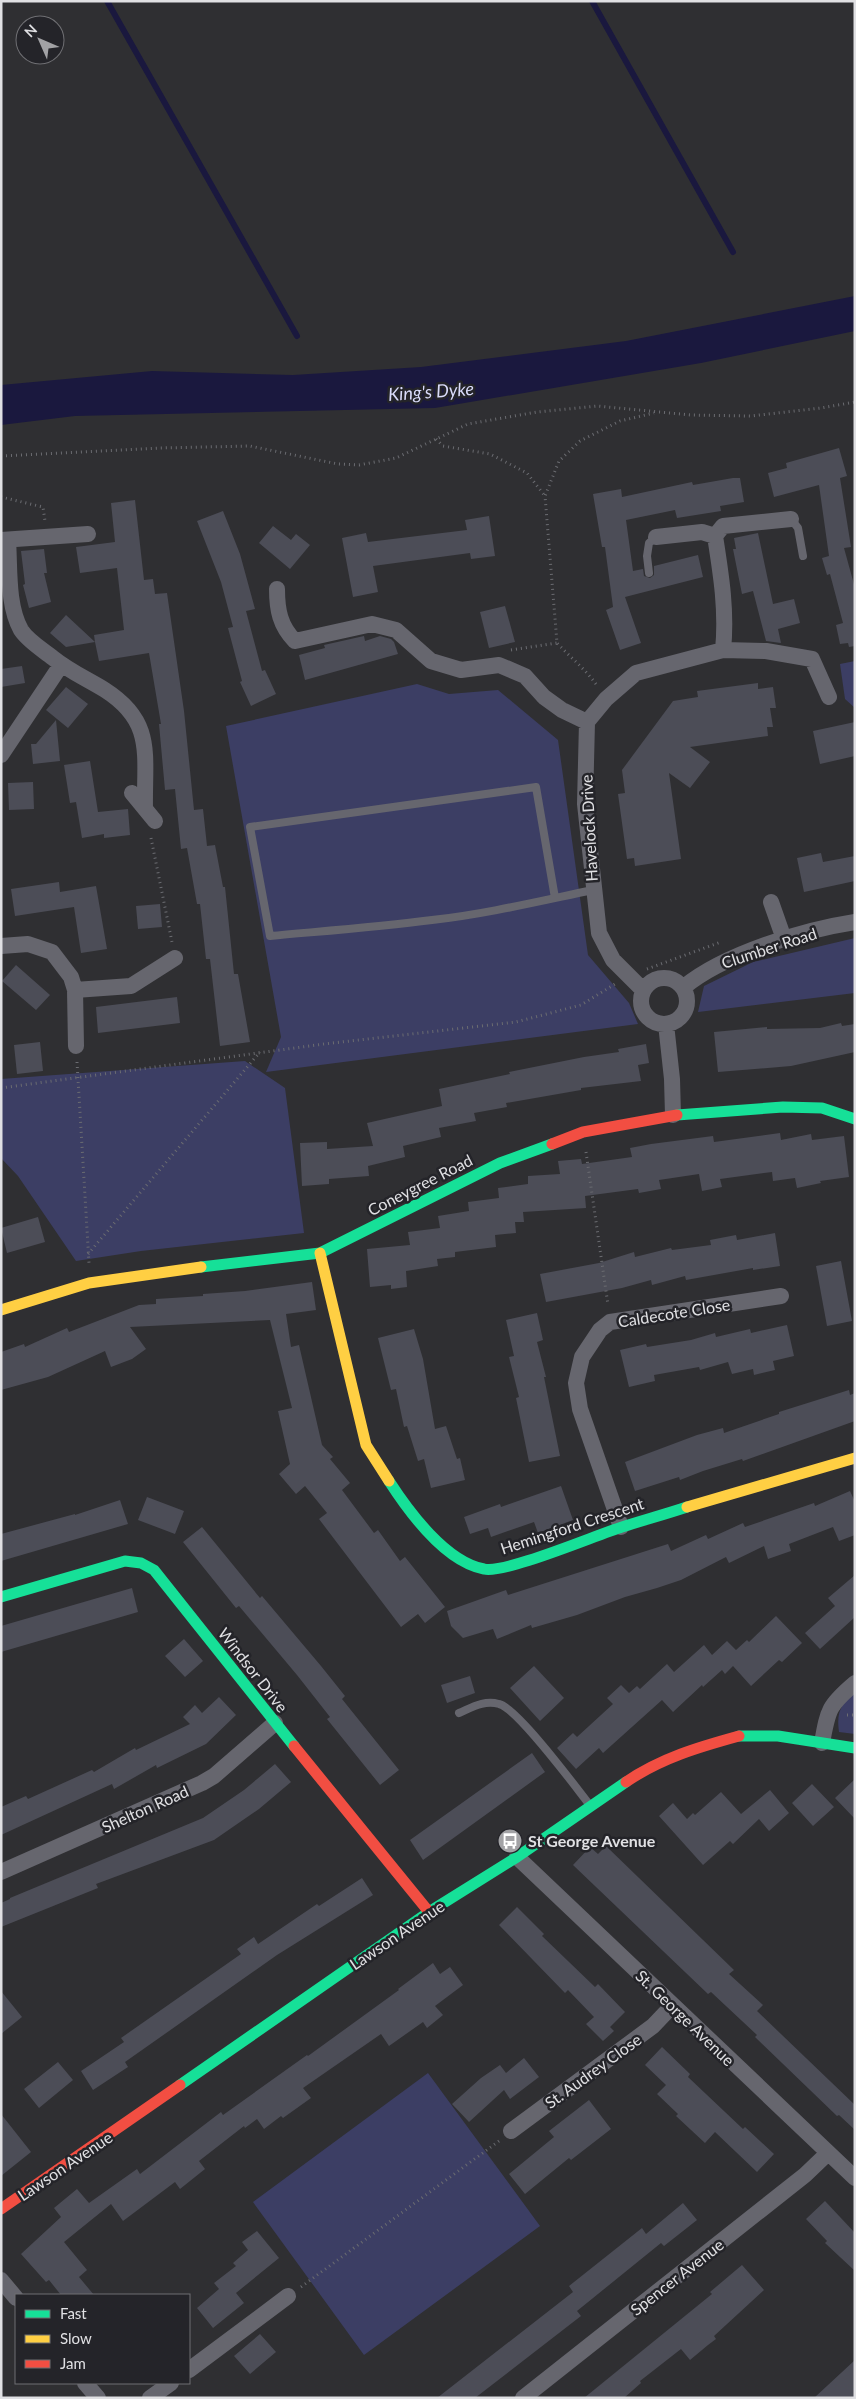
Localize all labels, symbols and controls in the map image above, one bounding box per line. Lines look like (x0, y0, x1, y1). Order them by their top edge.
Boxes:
north arrow (15, 15, 65, 65)
text: N (21, 21, 40, 40)
water label: King's Dyke (387, 377, 475, 405)
street label: Havelock Drive (576, 774, 601, 882)
street label: Clumber Road (719, 923, 819, 972)
street label: Coneygree Road (364, 1150, 475, 1219)
street label: Caldecote Close (616, 1294, 731, 1331)
street label: Hemingford Crescent (498, 1493, 646, 1558)
street label: Windsor Drive (215, 1624, 292, 1716)
street label: Shelton Road (98, 1781, 191, 1836)
bus stop icon: St George Avenue (497, 1828, 523, 1854)
place label: St George Avenue (528, 1831, 656, 1850)
street label: Lawson Avenue (346, 1896, 448, 1973)
street label: St. George Avenue (632, 1966, 739, 2070)
street label: St. Audrey Close (541, 2029, 645, 2112)
street label: Lawson Avenue (14, 2127, 116, 2204)
street label: Spencer Avenue (626, 2234, 727, 2319)
legend (15, 2294, 190, 2384)
text: Fast (60, 2304, 87, 2322)
text: Slow (60, 2329, 92, 2347)
text: Jam (60, 2354, 86, 2372)

